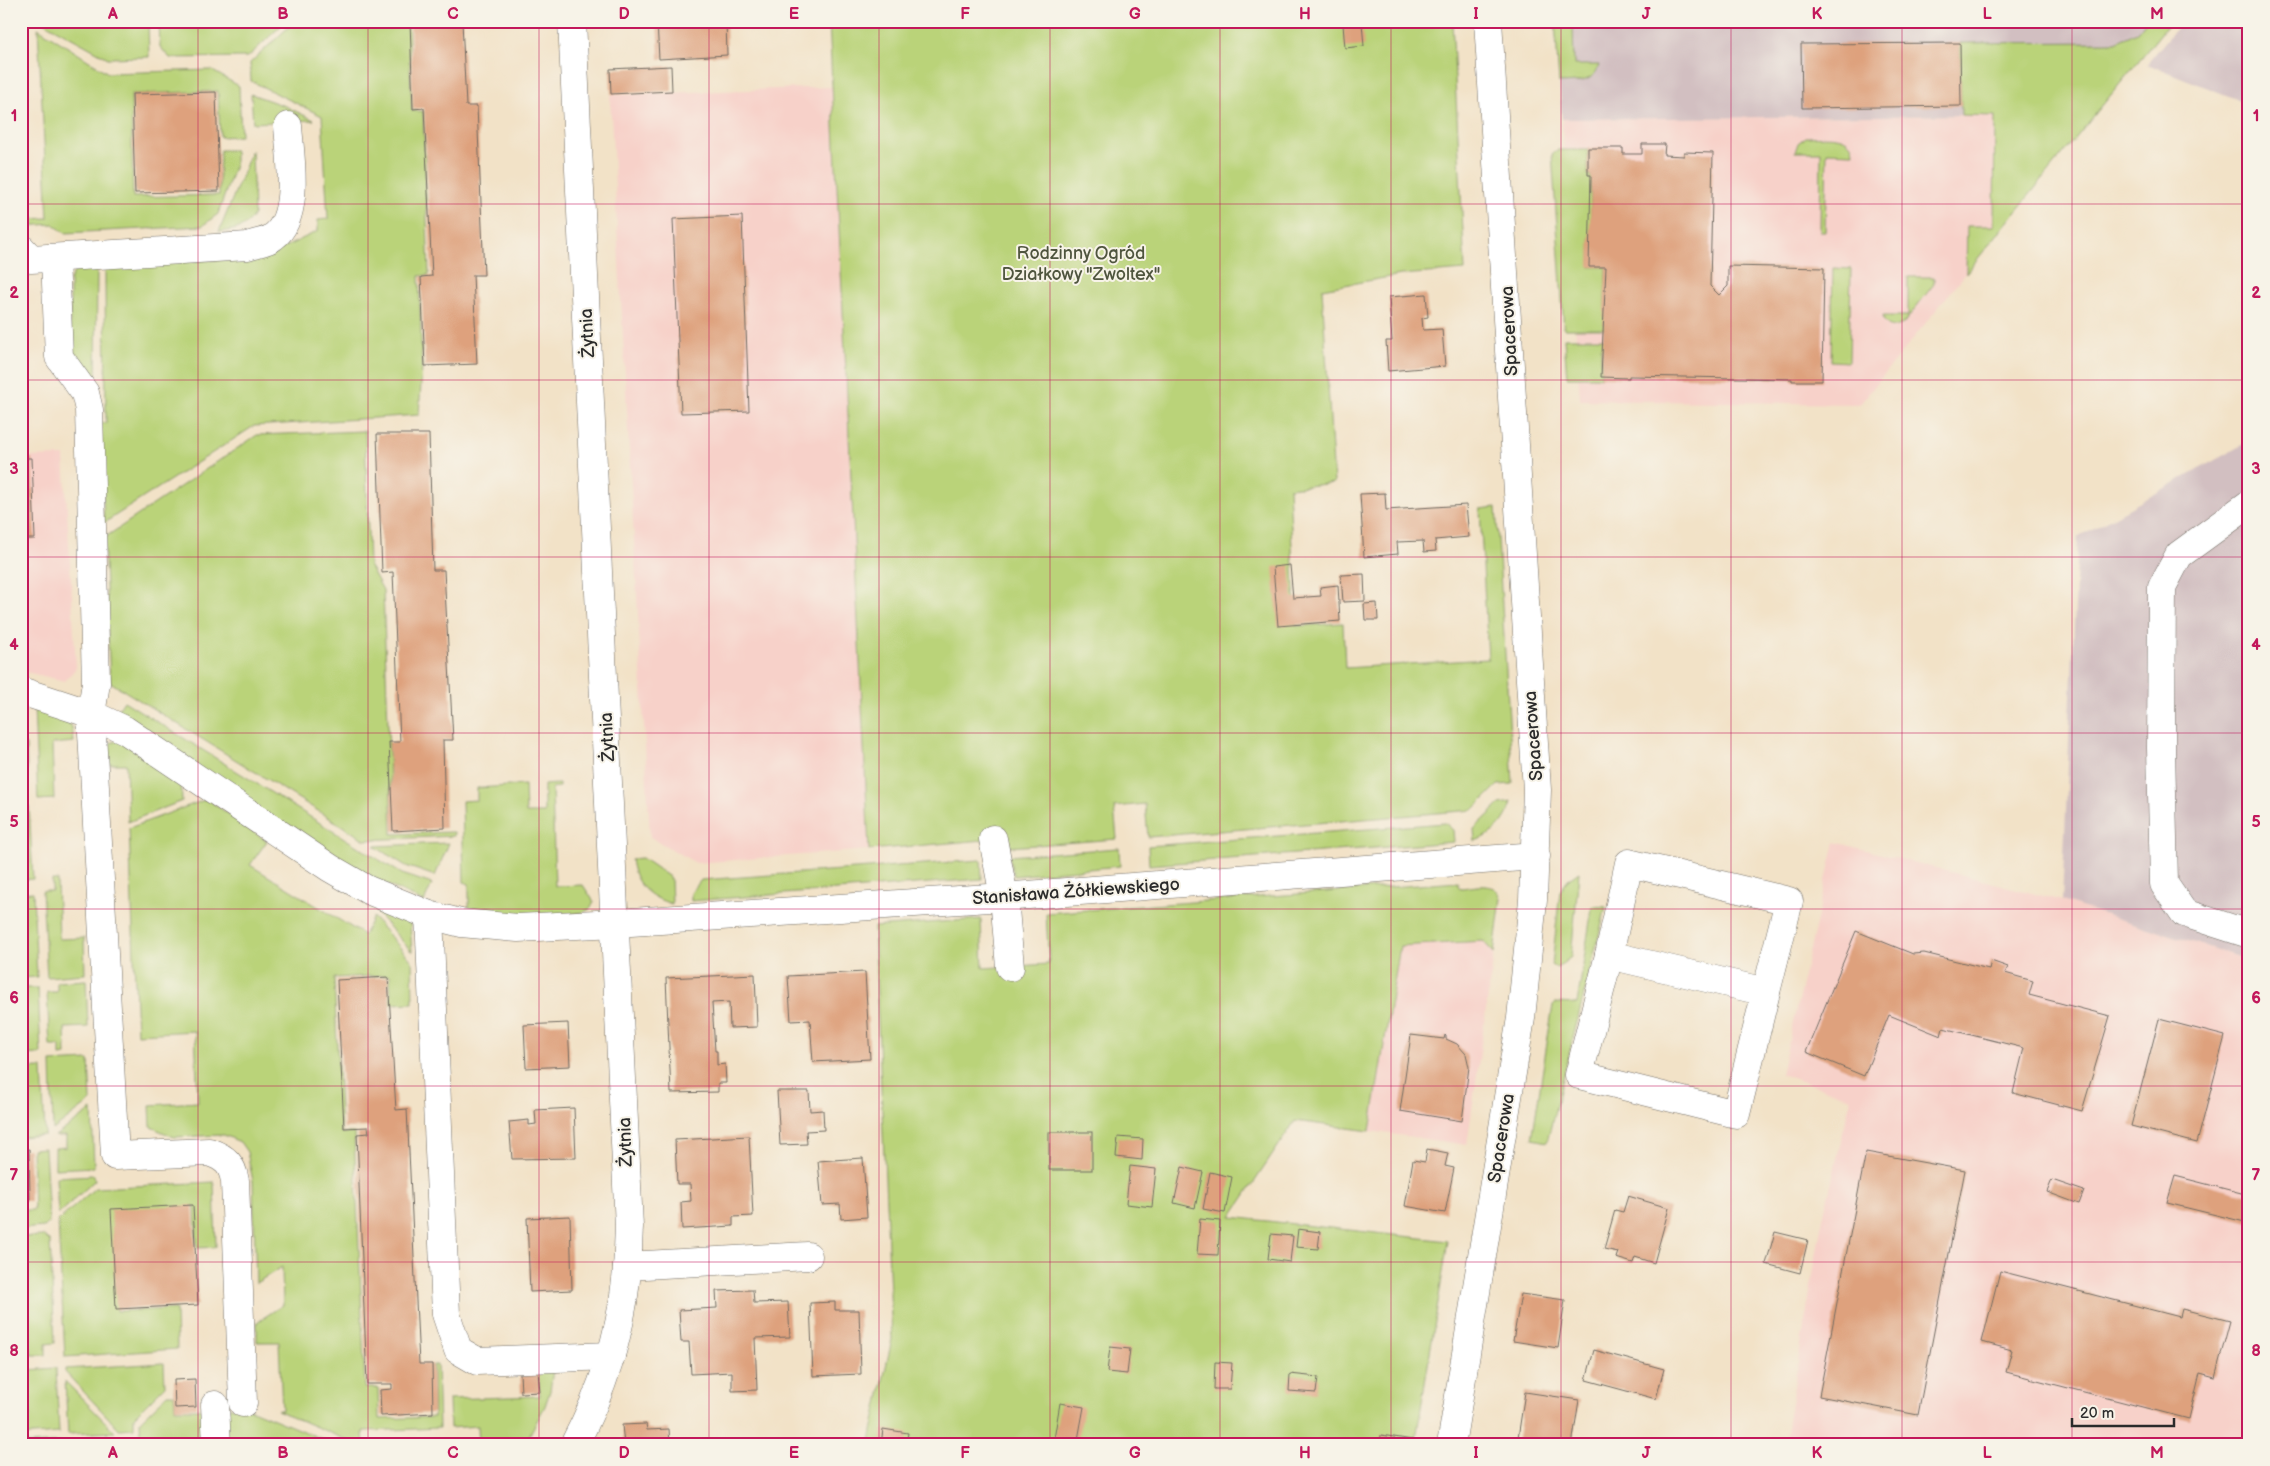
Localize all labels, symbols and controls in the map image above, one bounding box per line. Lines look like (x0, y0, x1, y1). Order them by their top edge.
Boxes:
text: A (107, 5, 118, 24)
text: B (277, 5, 289, 24)
text: C (447, 5, 459, 24)
text: D (618, 5, 630, 24)
text: E (789, 5, 799, 24)
text: F (960, 5, 970, 24)
text: G (1129, 5, 1141, 24)
text: H (1299, 5, 1311, 24)
text: I (1473, 5, 1479, 24)
text: J (1642, 5, 1651, 24)
text: K (1812, 5, 1823, 24)
text: L (1982, 5, 1992, 24)
text: M (2150, 5, 2164, 24)
text: 1 (11, 107, 17, 126)
text: 1 (2253, 107, 2259, 126)
park label: Rodzinny Ogród Działkowy "Zwoltex" (1002, 243, 1160, 285)
text: 2 (9, 284, 19, 303)
text: 2 (2251, 284, 2261, 303)
street label: Spacerowa (1497, 285, 1522, 377)
street label: Żytnia (575, 308, 599, 359)
text: 3 (9, 460, 19, 479)
text: 3 (2251, 460, 2261, 479)
text: 4 (9, 636, 19, 655)
text: 4 (2251, 636, 2261, 655)
street label: Spacerowa (1520, 690, 1547, 782)
street label: Żytnia (595, 712, 619, 763)
text: 5 (9, 813, 19, 832)
text: 5 (2251, 813, 2261, 832)
street label: Stanisława Żółkiewskiego (972, 873, 1180, 909)
text: 6 (9, 989, 19, 1008)
text: 6 (2251, 989, 2261, 1008)
street label: Spacerowa (1484, 1092, 1519, 1184)
street label: Żytnia (613, 1117, 637, 1168)
text: 7 (10, 1166, 19, 1185)
text: 7 (2252, 1166, 2261, 1185)
text: 8 (9, 1342, 19, 1361)
text: 8 (2251, 1342, 2261, 1361)
scale bar (2072, 1396, 2175, 1428)
text: 20 m (2080, 1404, 2114, 1423)
text: A (107, 1444, 118, 1463)
text: B (277, 1444, 289, 1463)
text: C (447, 1444, 459, 1463)
text: D (618, 1444, 630, 1463)
text: E (789, 1444, 799, 1463)
text: F (960, 1444, 970, 1463)
text: G (1129, 1444, 1141, 1463)
text: H (1299, 1444, 1311, 1463)
text: I (1473, 1444, 1479, 1463)
text: J (1642, 1444, 1651, 1463)
text: K (1812, 1444, 1823, 1463)
text: L (1982, 1444, 1992, 1463)
text: M (2150, 1444, 2164, 1463)

